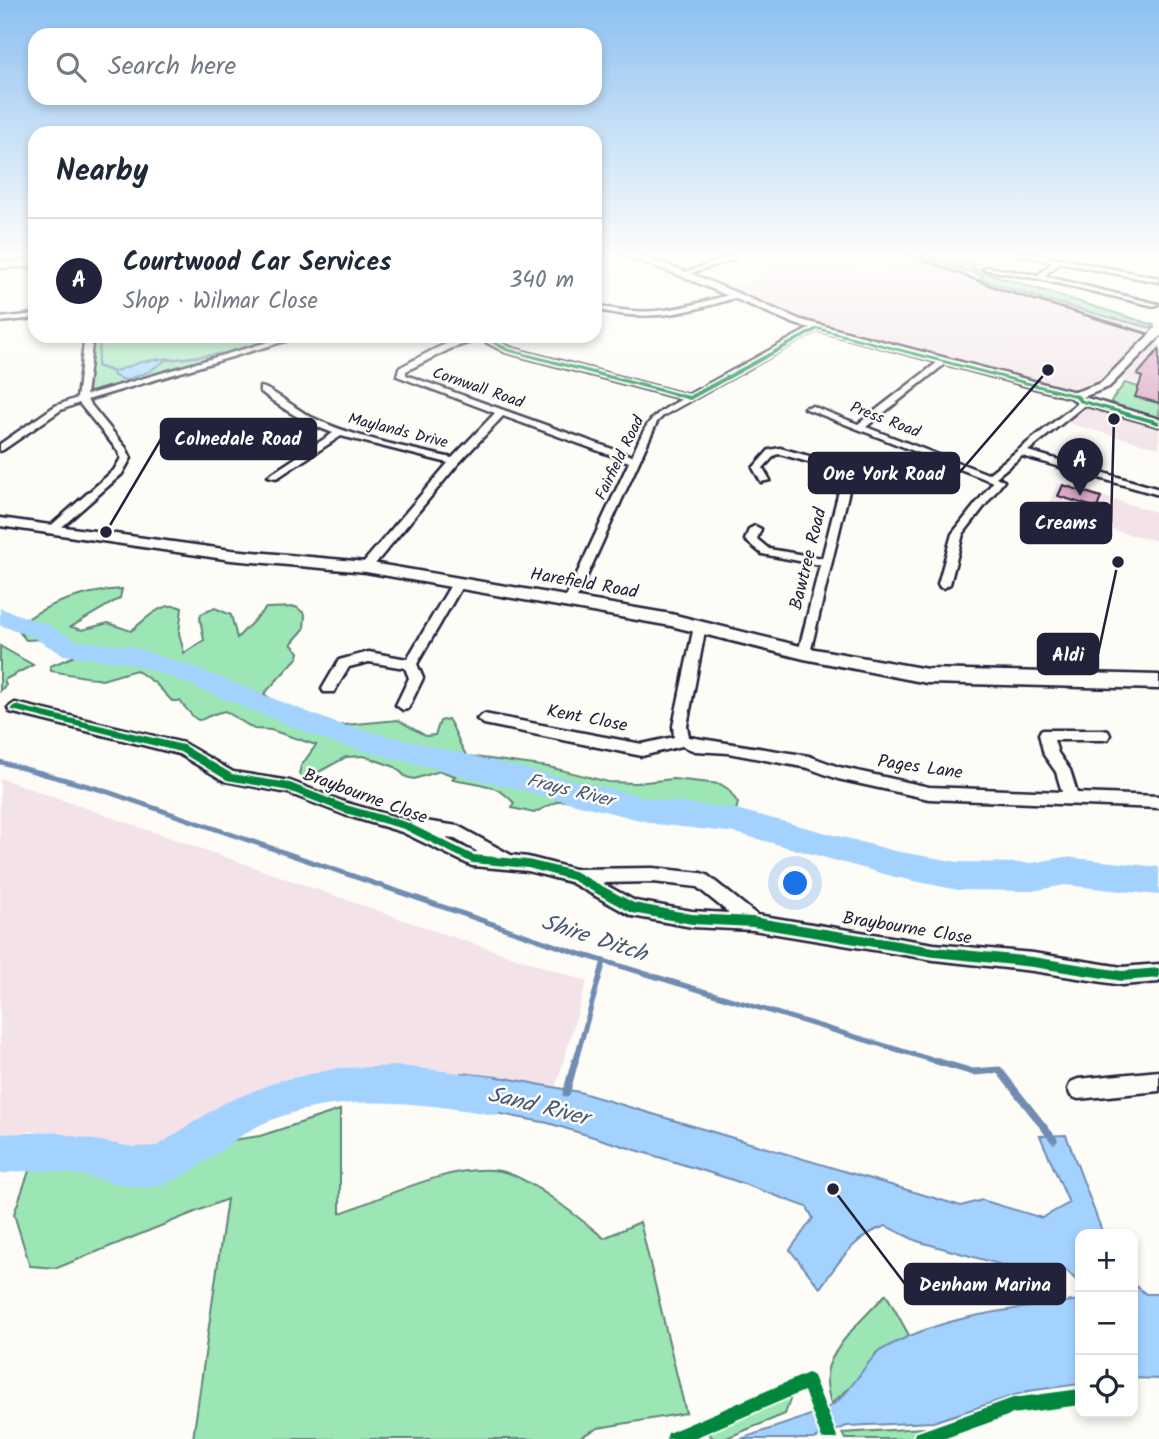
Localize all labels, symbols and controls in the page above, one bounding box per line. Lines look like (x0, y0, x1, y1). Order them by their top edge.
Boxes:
search box (28, 28, 602, 105)
text: Search here (108, 46, 236, 88)
icon: search (52, 48, 90, 86)
text: Nearby (56, 148, 148, 196)
text: Courtwood Car Services (123, 242, 391, 284)
text: A (72, 263, 86, 299)
text: 340 m (509, 263, 574, 299)
text: Shop · Wilmar Close (123, 284, 318, 320)
street label: Cornwall Road (429, 361, 528, 416)
street label: Press Road (846, 395, 925, 445)
street label: Maylands Drive (345, 407, 451, 455)
street label: Fairfield Road (589, 411, 652, 504)
callout: Colnedale Road (161, 419, 316, 459)
text: Colnedale Road (175, 425, 302, 455)
pin: A (1057, 438, 1103, 496)
callout: One York Road (809, 453, 959, 493)
text: One York Road (823, 460, 946, 490)
callout: Creams (1021, 503, 1111, 543)
street label: Bawtree Road (782, 504, 836, 613)
text: Creams (1035, 509, 1097, 539)
street label: Harefield Road (528, 560, 641, 608)
callout: Aldi (1038, 634, 1098, 674)
text: Aldi (1052, 641, 1085, 671)
street label: Kent Close (544, 697, 630, 741)
street label: Pages Lane (876, 748, 964, 788)
street label: Braybourne Close (299, 761, 431, 833)
water label: Frays River (524, 766, 620, 817)
your location (778, 866, 812, 900)
street label: Braybourne Close (840, 904, 974, 954)
water label: Shire Ditch (537, 905, 653, 973)
water label: Sand River (484, 1077, 596, 1138)
map controls (1075, 1229, 1138, 1418)
button: + (1075, 1229, 1138, 1292)
callout: Denham Marina (905, 1264, 1065, 1304)
text: Denham Marina (919, 1271, 1051, 1301)
button: − (1075, 1292, 1138, 1355)
button: locate (1075, 1355, 1138, 1418)

